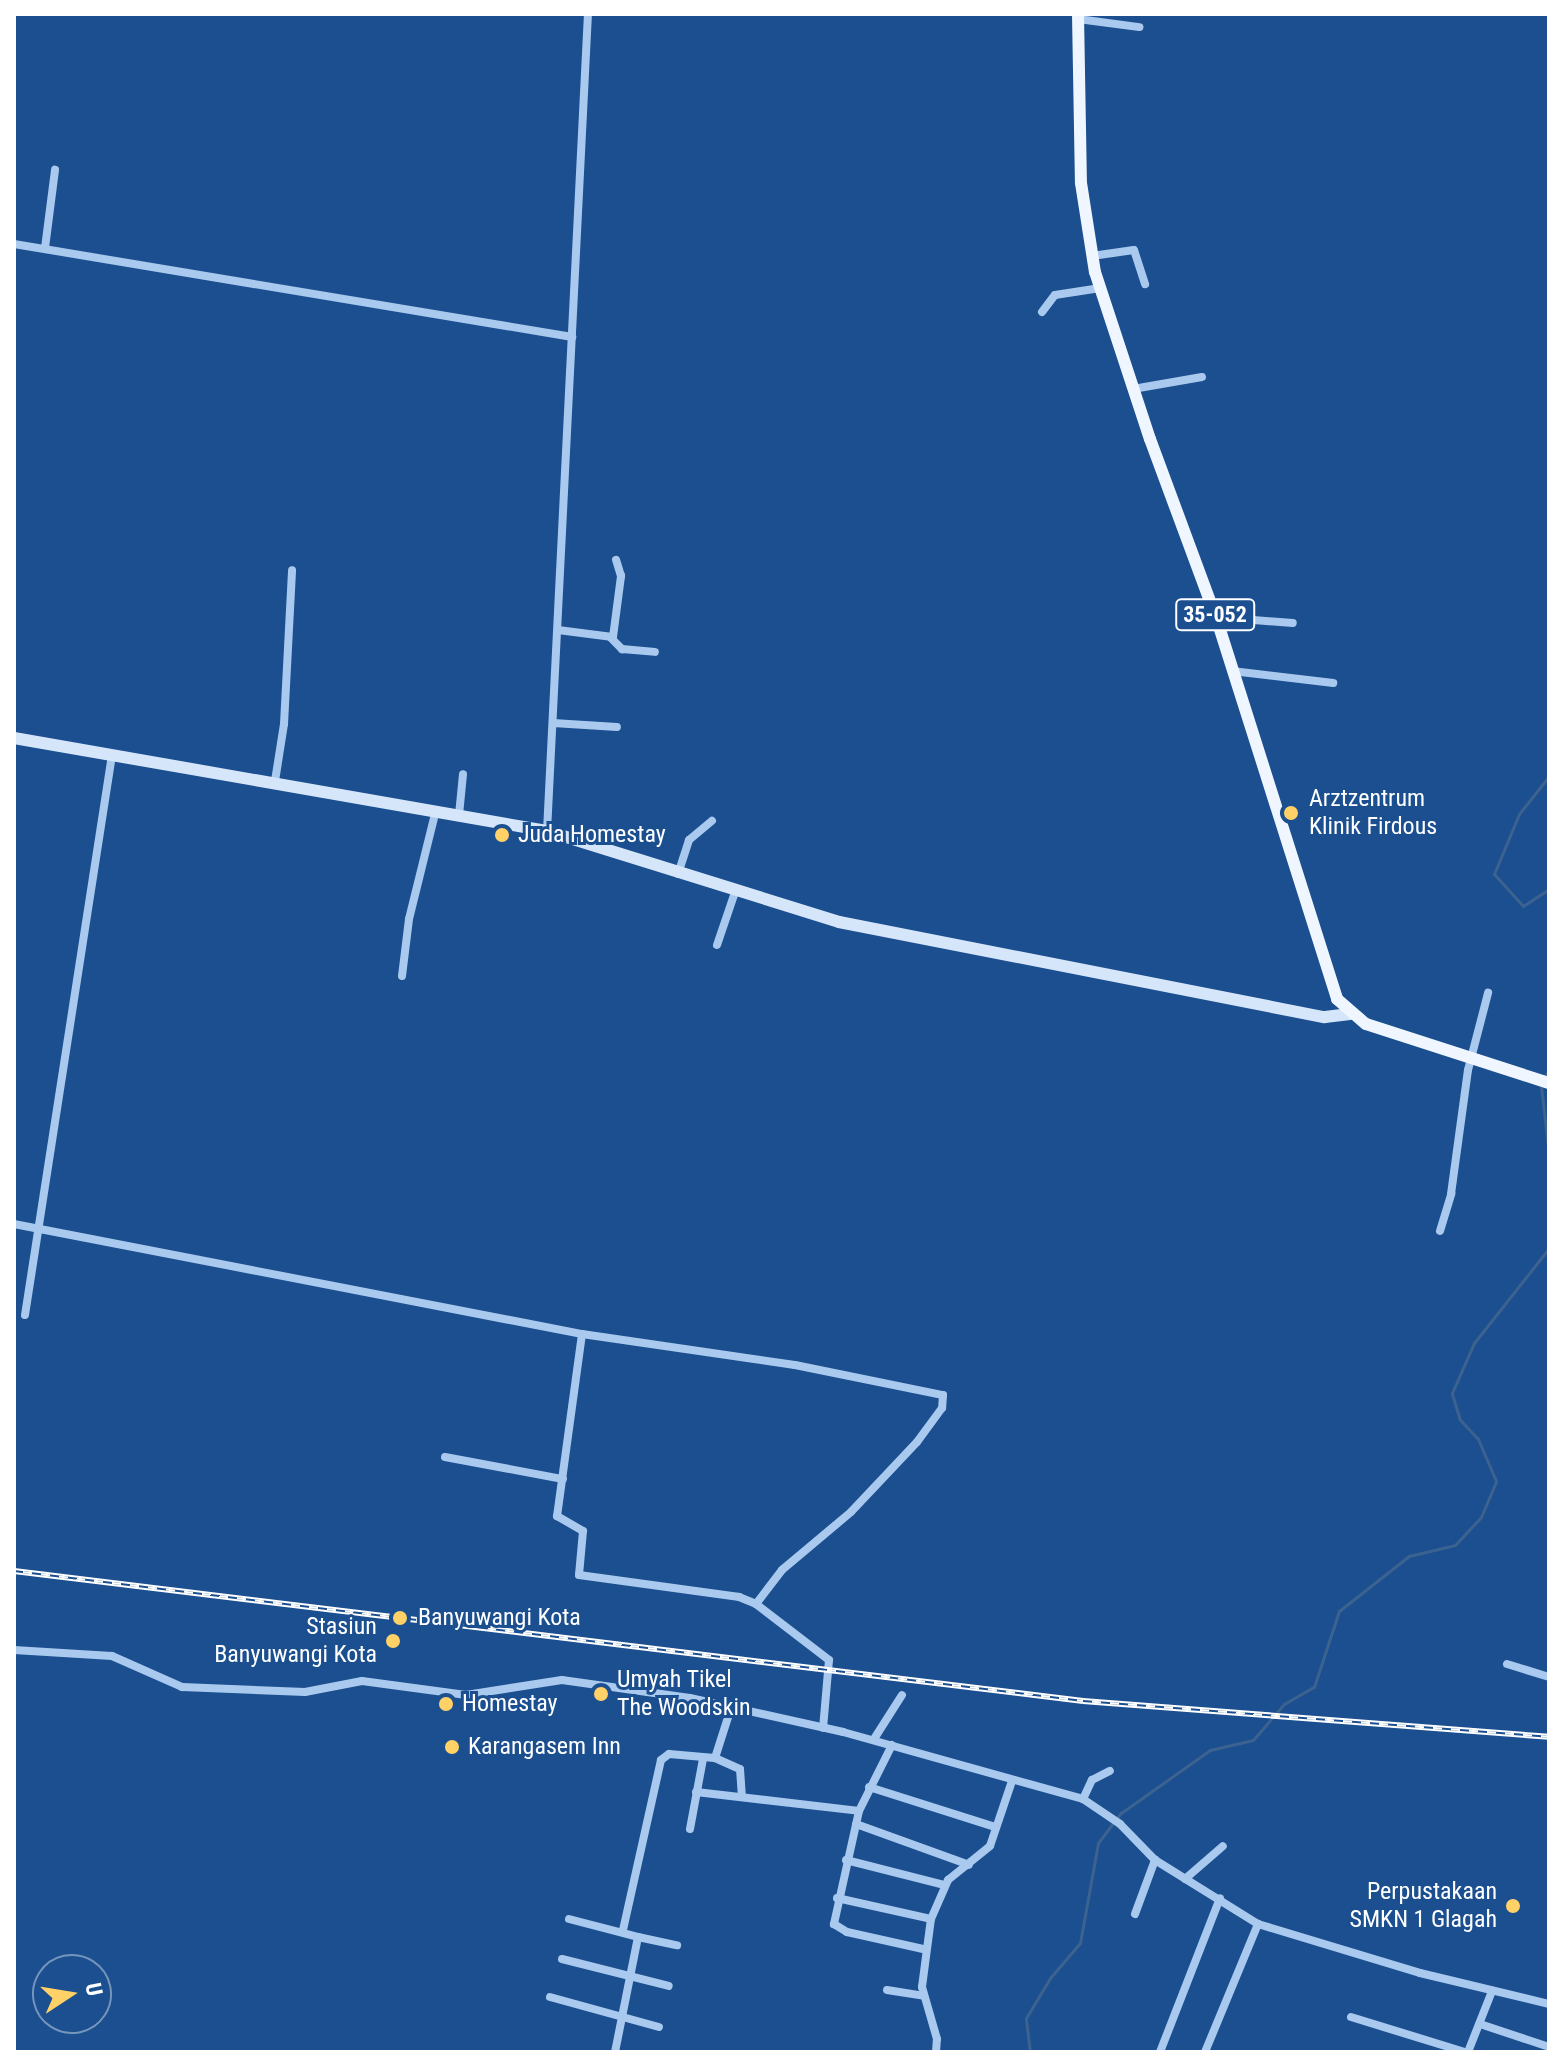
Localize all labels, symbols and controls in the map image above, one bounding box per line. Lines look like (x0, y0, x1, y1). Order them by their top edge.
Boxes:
road number: 35-052 (1175, 597, 1255, 633)
place label: Arztzentrum Klinik Firdous (1309, 785, 1437, 841)
marker: Arztzentrum Klinik Firdous (1280, 802, 1302, 824)
place label: Juda Homestay (518, 821, 666, 849)
marker: Juda Homestay (493, 826, 511, 844)
place label: Banyuwangi Kota (418, 1604, 581, 1632)
marker: Banyuwangi Kota (389, 1607, 411, 1629)
place label: Stasiun Banyuwangi Kota (214, 1613, 377, 1669)
marker: Stasiun Banyuwangi Kota (384, 1632, 402, 1650)
place label: Umyah Tikel The Woodskin (617, 1666, 751, 1722)
marker: Umyah Tikel The Woodskin (592, 1685, 610, 1703)
place label: Homestay (462, 1690, 558, 1718)
marker: Homestay (437, 1695, 455, 1713)
place label: Karangasem Inn (468, 1733, 621, 1761)
marker: Karangasem Inn (443, 1738, 461, 1756)
place label: Perpustakaan SMKN 1 Glagah (1349, 1878, 1497, 1934)
marker: Perpustakaan SMKN 1 Glagah (1504, 1897, 1522, 1915)
north arrow (32, 1954, 112, 2034)
text: U (80, 1981, 108, 1998)

